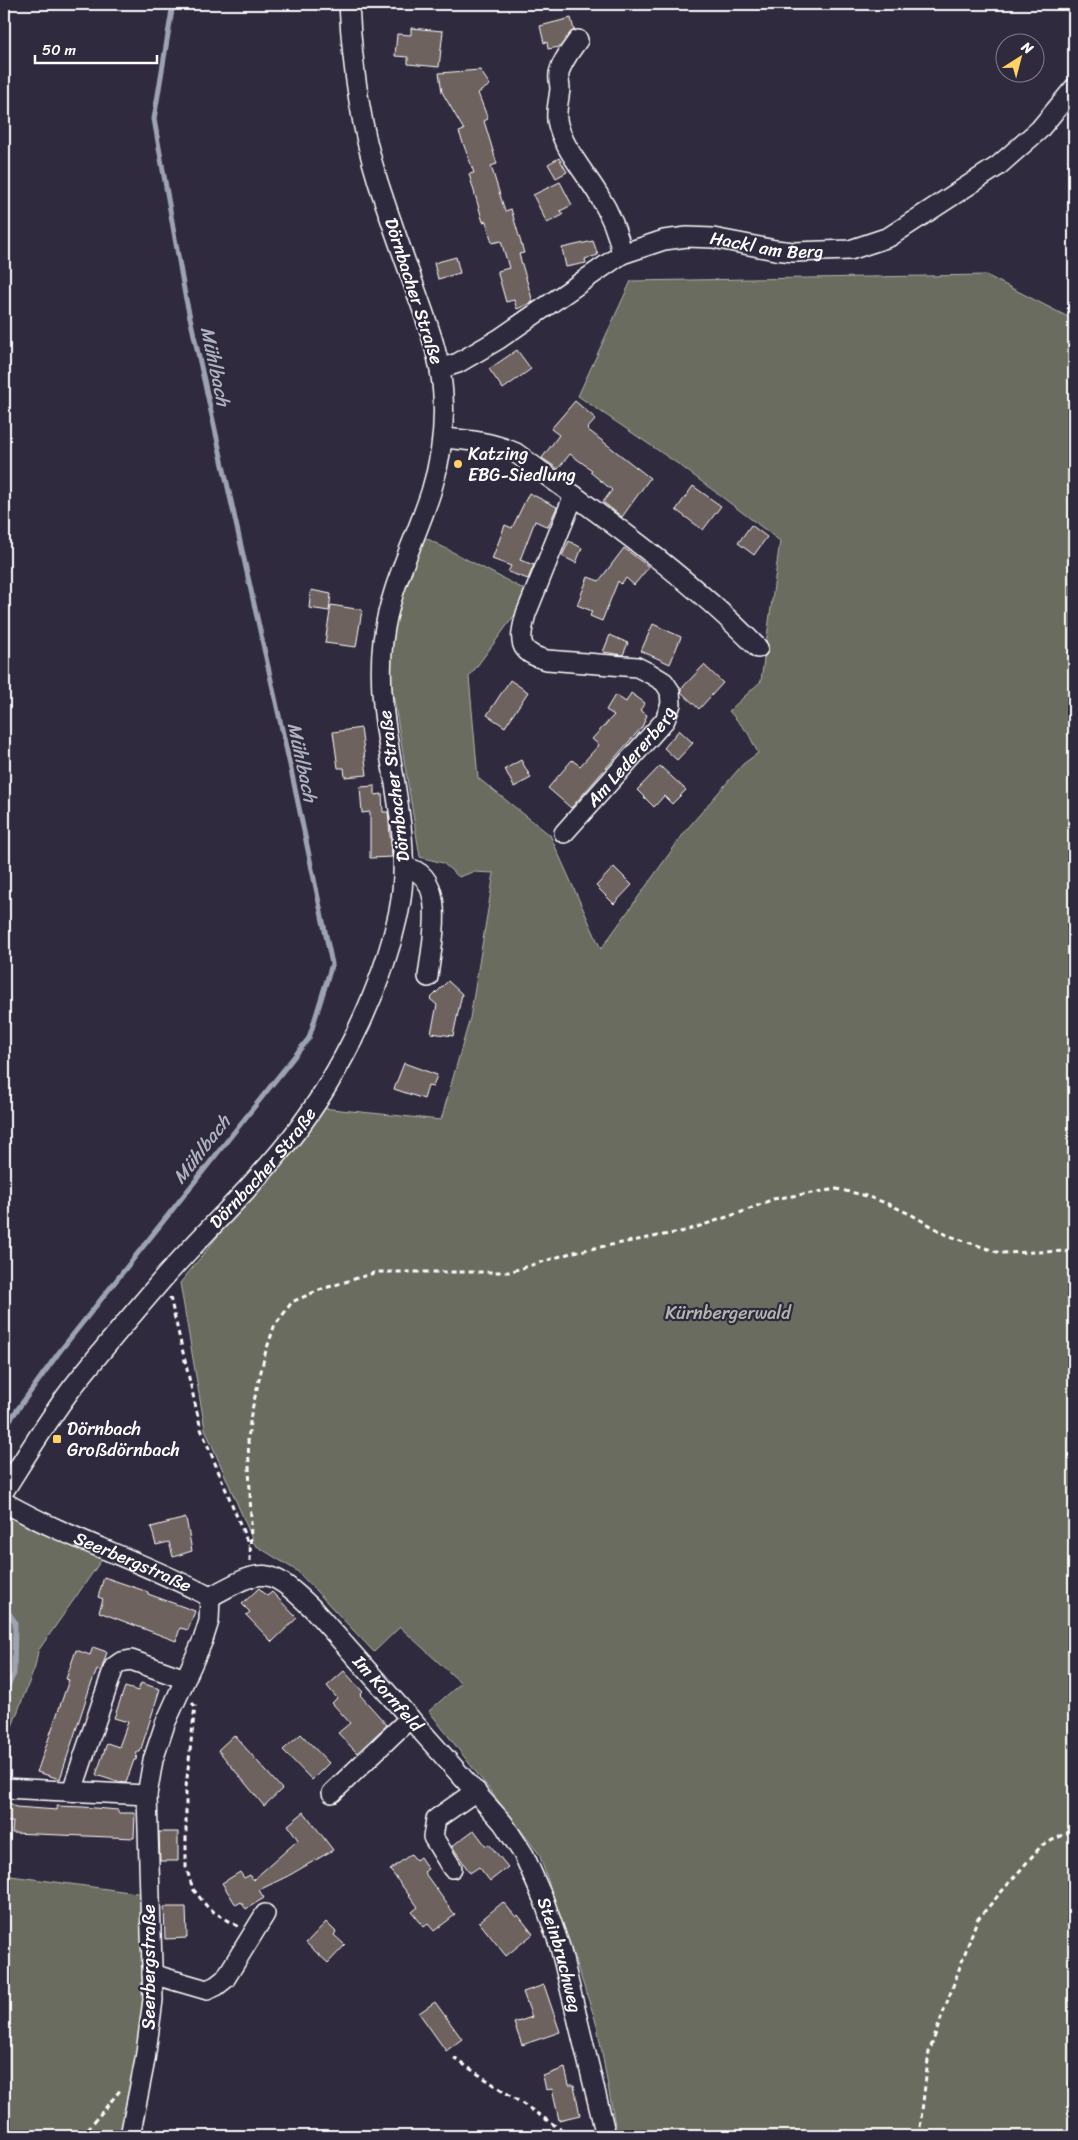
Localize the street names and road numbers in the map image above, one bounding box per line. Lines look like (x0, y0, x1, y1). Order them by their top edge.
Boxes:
street label: Dörnbacher Straße (375, 213, 453, 369)
street label: Hackl am Berg (707, 222, 824, 268)
street label: Am Ledererberg (578, 702, 685, 815)
street label: Dörnbacher Straße (369, 708, 419, 864)
street label: Dörnbacher Straße (201, 1100, 325, 1236)
street label: Seerbergstraße (69, 1522, 197, 1601)
street label: Im Kornfeld (344, 1647, 432, 1741)
street label: Steinbruchweg (528, 1893, 591, 2016)
street label: Seerbergstraße (133, 1904, 165, 2030)

